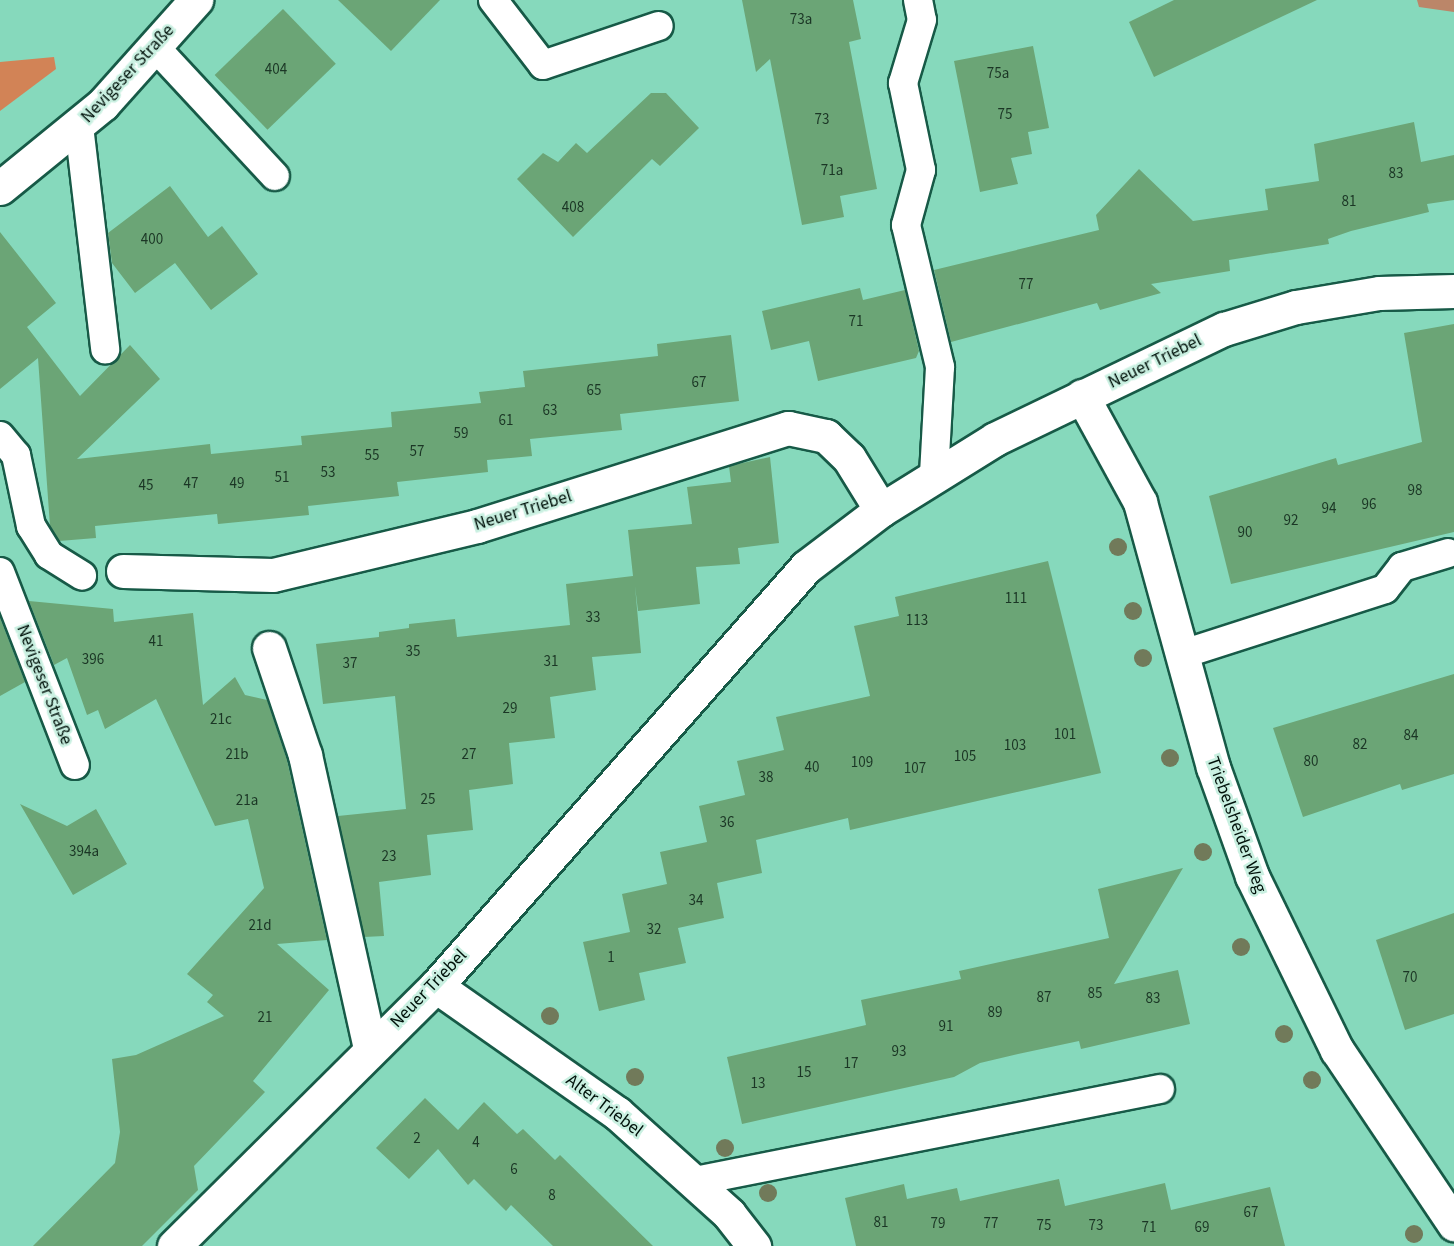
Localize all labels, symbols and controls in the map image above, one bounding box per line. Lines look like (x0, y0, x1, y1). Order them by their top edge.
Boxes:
house number: 73a (790, 11, 812, 29)
street label: Nevigeser Straße (77, 20, 179, 128)
house number: 404 (265, 61, 287, 79)
house number: 75a (987, 65, 1009, 83)
house number: 75 (998, 106, 1012, 124)
house number: 73 (815, 111, 829, 129)
house number: 71a (821, 162, 843, 180)
house number: 83 (1389, 165, 1403, 183)
house number: 81 (1342, 193, 1356, 211)
house number: 408 (562, 199, 584, 217)
house number: 400 (141, 231, 163, 249)
house number: 77 (1019, 276, 1033, 294)
house number: 71 (849, 313, 863, 331)
street label: Neuer Triebel (1105, 330, 1205, 394)
house number: 67 (692, 374, 706, 392)
house number: 65 (587, 382, 601, 400)
house number: 63 (543, 402, 557, 420)
house number: 61 (499, 412, 513, 430)
house number: 59 (454, 425, 468, 443)
house number: 57 (410, 443, 424, 461)
house number: 55 (365, 447, 379, 465)
house number: 53 (321, 464, 335, 482)
house number: 51 (275, 469, 289, 487)
house number: 47 (184, 475, 198, 493)
house number: 49 (230, 475, 244, 493)
house number: 45 (139, 477, 153, 495)
house number: 98 (1408, 482, 1422, 500)
street label: Neuer Triebel (472, 486, 574, 536)
house number: 96 (1362, 496, 1376, 514)
house number: 94 (1322, 500, 1336, 518)
house number: 92 (1284, 512, 1298, 530)
house number: 90 (1238, 524, 1252, 542)
house number: 111 (1005, 590, 1027, 608)
house number: 33 (586, 609, 600, 627)
house number: 113 (906, 612, 928, 630)
street label: Nevigeser Straße (11, 622, 77, 748)
house number: 41 (149, 633, 163, 651)
house number: 35 (406, 643, 420, 661)
house number: 396 (82, 651, 104, 669)
house number: 31 (544, 653, 558, 671)
house number: 37 (343, 655, 357, 673)
house number: 29 (503, 700, 517, 718)
house number: 21c (210, 711, 232, 729)
house number: 101 (1054, 726, 1076, 744)
house number: 84 (1404, 727, 1418, 745)
house number: 82 (1353, 736, 1367, 754)
house number: 103 (1004, 737, 1026, 755)
house number: 21b (225, 746, 249, 764)
house number: 27 (462, 746, 476, 764)
house number: 105 (954, 748, 976, 766)
house number: 80 (1304, 753, 1318, 771)
house number: 109 (851, 754, 873, 772)
street label: Triebelsheider Weg (1201, 754, 1271, 896)
house number: 40 (805, 759, 819, 777)
house number: 107 (904, 760, 926, 778)
house number: 38 (759, 769, 773, 787)
house number: 25 (421, 791, 435, 809)
house number: 21a (236, 792, 258, 810)
house number: 36 (720, 814, 734, 832)
house number: 394a (69, 843, 99, 861)
house number: 23 (382, 848, 396, 866)
house number: 34 (689, 892, 703, 910)
house number: 21d (248, 917, 272, 935)
house number: 32 (647, 921, 661, 939)
street label: Neuer Triebel (386, 945, 472, 1033)
house number: 1 (607, 949, 615, 967)
house number: 70 (1403, 969, 1417, 987)
house number: 85 (1088, 985, 1102, 1003)
house number: 87 (1037, 989, 1051, 1007)
house number: 83 (1146, 990, 1160, 1008)
house number: 89 (988, 1004, 1002, 1022)
house number: 21 (258, 1009, 272, 1027)
house number: 91 (939, 1018, 953, 1036)
house number: 93 (892, 1043, 906, 1061)
house number: 17 (844, 1055, 858, 1073)
house number: 15 (797, 1064, 811, 1082)
street label: Alter Triebel (561, 1070, 647, 1142)
house number: 13 (751, 1075, 765, 1093)
house number: 2 (413, 1130, 421, 1148)
house number: 4 (472, 1134, 480, 1152)
house number: 6 (510, 1161, 518, 1179)
house number: 8 (548, 1187, 556, 1205)
house number: 67 (1244, 1204, 1258, 1222)
house number: 81 (874, 1214, 888, 1232)
house number: 79 (931, 1215, 945, 1233)
house number: 77 (984, 1215, 998, 1233)
house number: 75 (1037, 1217, 1051, 1235)
house number: 73 (1089, 1217, 1103, 1235)
house number: 71 (1142, 1219, 1156, 1237)
house number: 69 (1195, 1219, 1209, 1237)

